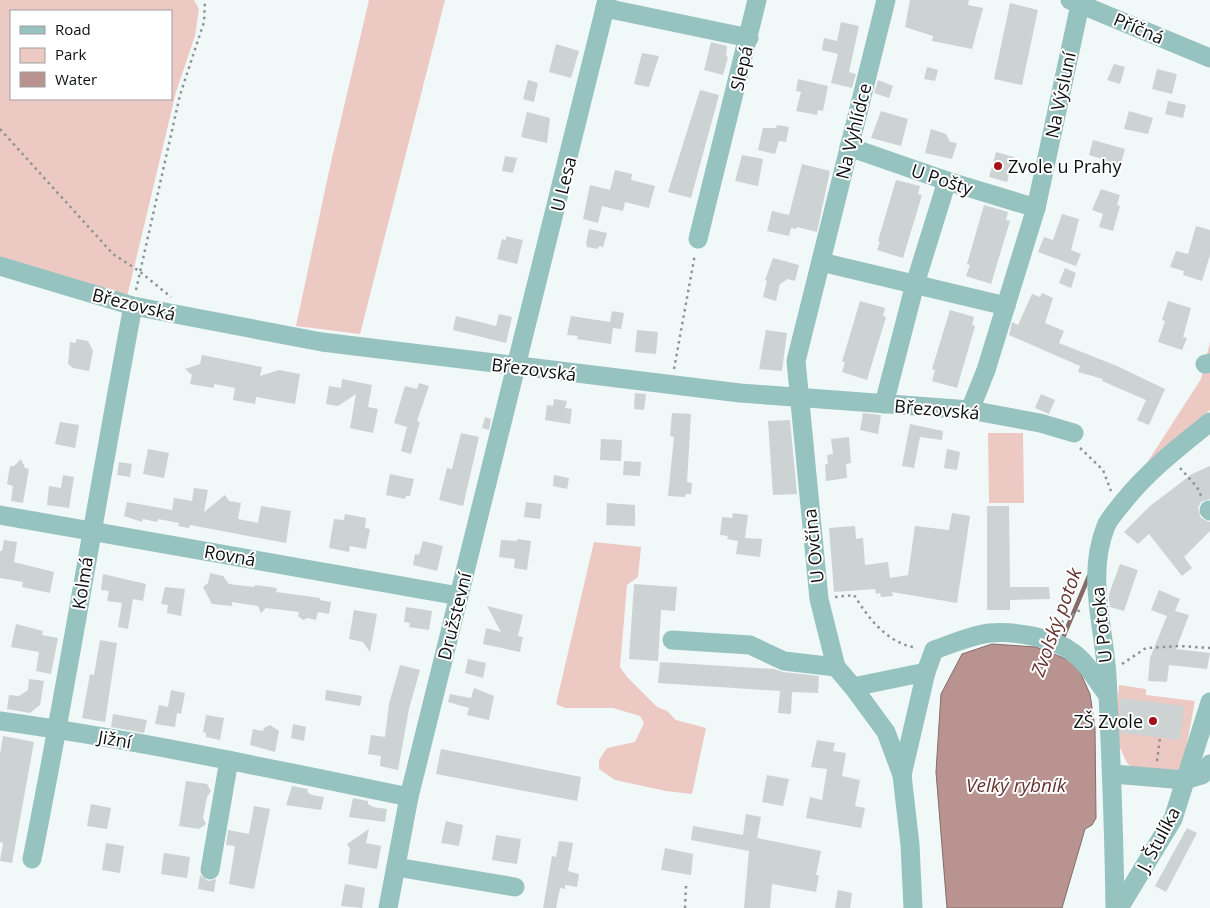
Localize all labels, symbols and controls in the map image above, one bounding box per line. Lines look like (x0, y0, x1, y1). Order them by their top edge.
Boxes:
street label: Příčná (1110, 7, 1168, 49)
legend (10, 10, 172, 100)
text: Road (55, 19, 91, 39)
street label: Slepá (724, 43, 758, 93)
text: Park (55, 44, 86, 64)
street label: Na Výsluní (1039, 49, 1081, 140)
text: Water (55, 69, 97, 89)
street label: Na Vyhlídce (830, 81, 876, 181)
street label: U Lesa (545, 154, 581, 214)
place label: Zvole u Prahy (1008, 154, 1122, 178)
street label: U Pošty (908, 158, 977, 201)
marker: Zvole u Prahy (992, 160, 1004, 172)
street label: Březovská (90, 282, 178, 326)
street label: Březovská (490, 352, 578, 386)
street label: Březovská (893, 393, 981, 425)
street label: U Ovčína (797, 507, 829, 585)
street label: Rovná (202, 539, 258, 571)
street label: Kolmá (66, 555, 98, 611)
water label: Zvolský potok (1024, 564, 1088, 681)
street label: Družstevní (432, 569, 477, 662)
street label: U Potoka (1085, 586, 1117, 664)
place label: ZŠ Zvole (1073, 709, 1143, 733)
marker: ZŠ Zvole (1147, 715, 1159, 727)
street label: Jižní (94, 724, 134, 754)
water label: Velký rybník (966, 772, 1067, 798)
street label: J. Štulíka (1130, 802, 1185, 877)

